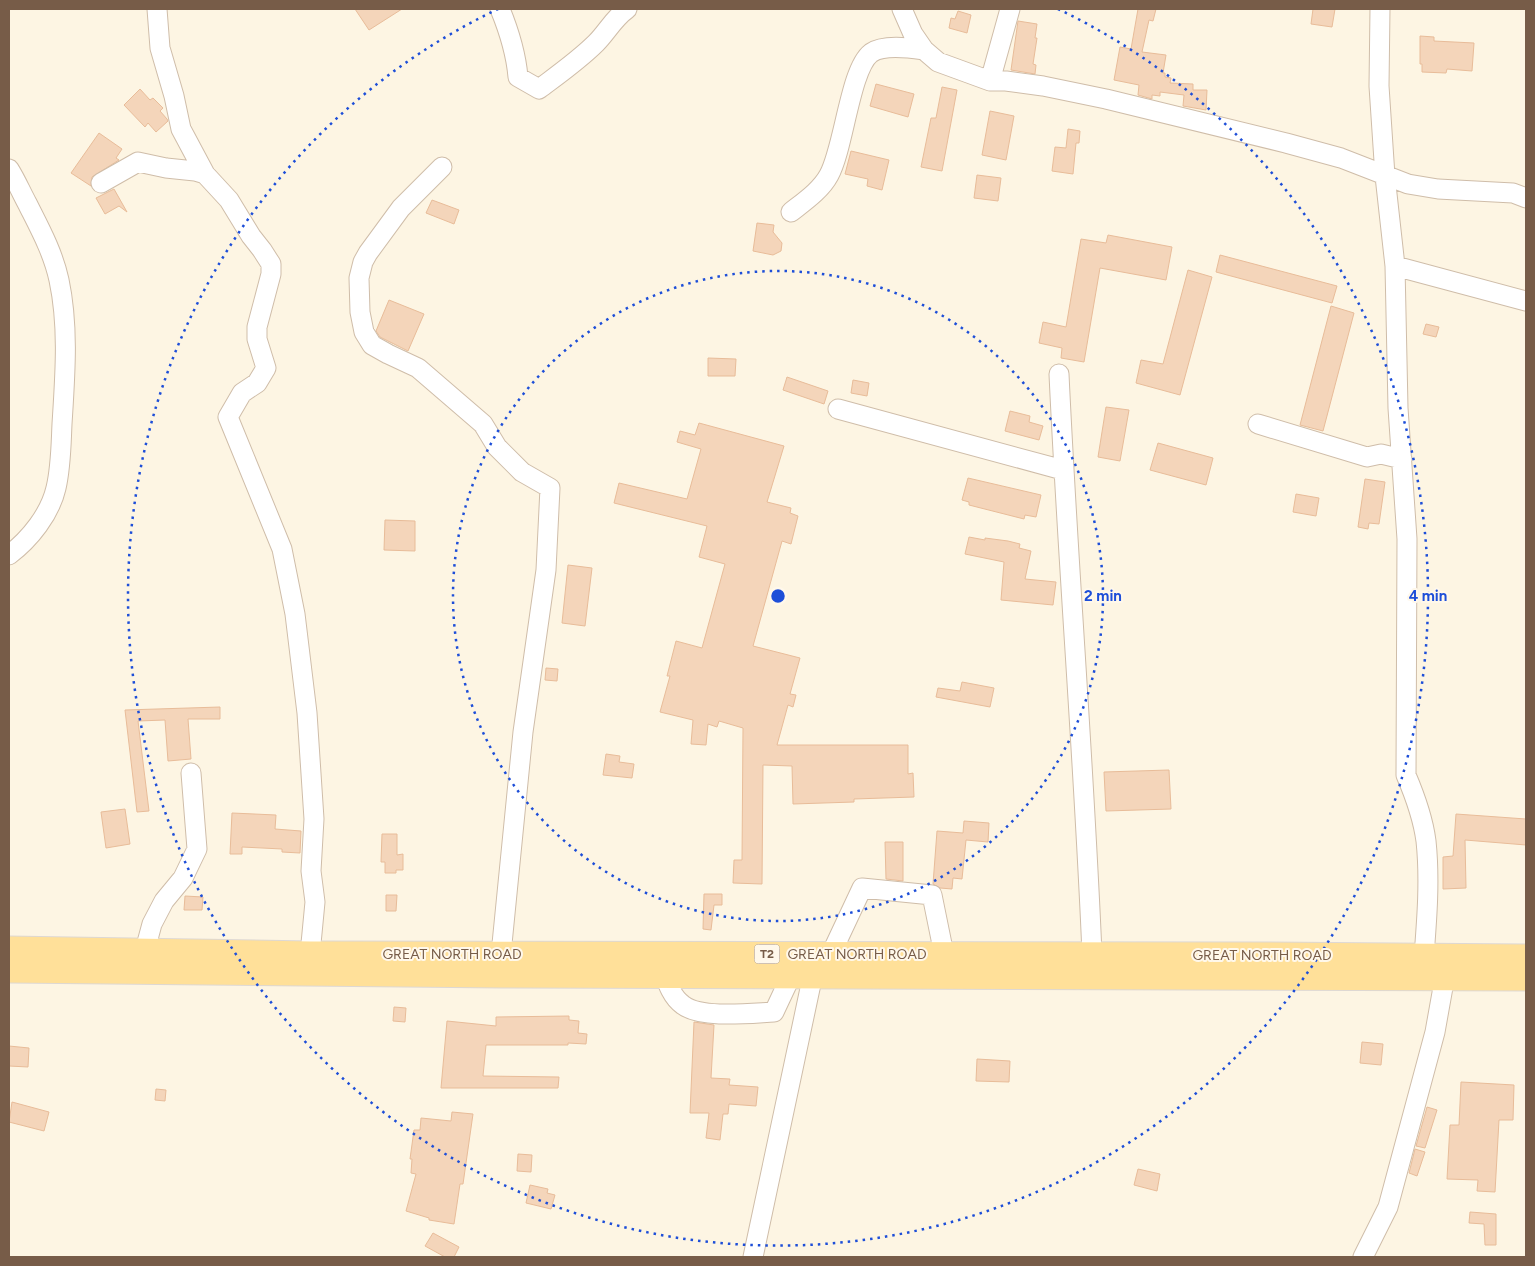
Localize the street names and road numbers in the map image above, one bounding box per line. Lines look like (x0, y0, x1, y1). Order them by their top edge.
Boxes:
road number: T2 (754, 944, 780, 964)
street label: GREAT NORTH ROAD (382, 946, 522, 963)
street label: GREAT NORTH ROAD (787, 946, 927, 963)
street label: GREAT NORTH ROAD (1192, 947, 1332, 964)

